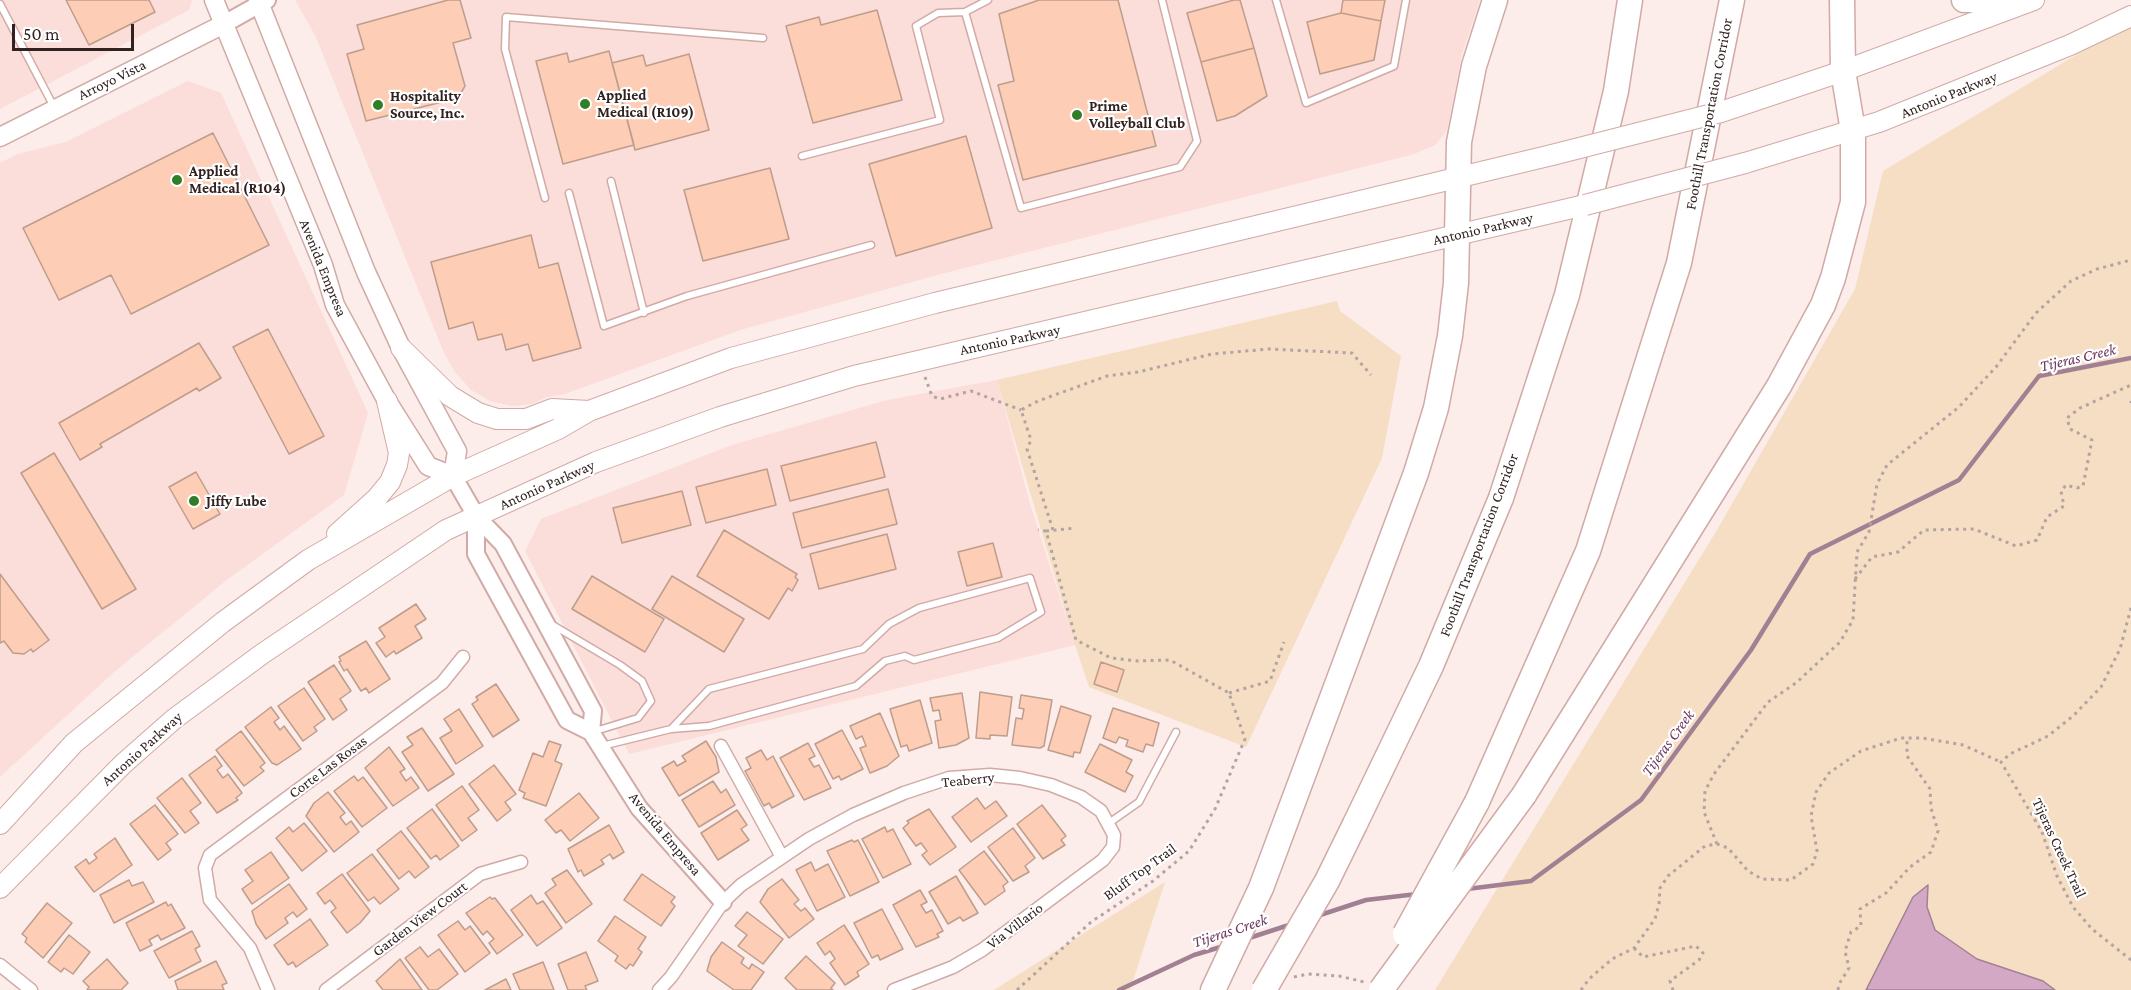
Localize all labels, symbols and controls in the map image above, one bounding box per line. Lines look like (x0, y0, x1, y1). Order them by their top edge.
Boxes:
scale bar (15, 12, 136, 50)
street label: Foothill Transportation Corridor (1682, 17, 1736, 211)
text: 50 m (23, 24, 60, 44)
street label: Arroyo Vista (75, 56, 149, 104)
street label: Antonio Parkway (1898, 68, 2000, 122)
place label: Applied Medical (R109) (597, 86, 694, 121)
place label: Hospitality Source, Inc. (390, 87, 465, 122)
marker: Applied Medical (R109) (578, 97, 592, 111)
place label: Prime Volleyball Club (1089, 97, 1185, 132)
marker: Hospitality Source, Inc. (371, 98, 385, 112)
marker: Prime Volleyball Club (1070, 108, 1084, 122)
place label: Applied Medical (R104) (189, 162, 286, 197)
marker: Applied Medical (R104) (170, 173, 184, 187)
street label: Antonio Parkway (1431, 209, 1535, 249)
street label: Avenida Empresa (295, 217, 351, 319)
street label: Antonio Parkway (958, 321, 1062, 359)
water label: Tijeras Creek (2038, 340, 2118, 376)
street label: Foothill Transportation Corridor (1436, 451, 1522, 639)
street label: Antonio Parkway (497, 456, 597, 514)
place label: Jiffy Lube (206, 492, 266, 510)
marker: Jiffy Lube (187, 494, 201, 508)
water label: Tijeras Creek (1637, 706, 1699, 780)
street label: Antonio Parkway (98, 708, 186, 790)
street label: Corte Las Rosas (285, 732, 371, 802)
street label: Teaberry (941, 768, 995, 792)
street label: Avenida Empresa (625, 788, 705, 880)
street label: Tijeras Creek Trail (2028, 795, 2090, 901)
street label: Bluff Top Trail (1100, 840, 1180, 904)
street label: Garden View Court (369, 878, 471, 960)
street label: Via Villario (983, 899, 1047, 953)
water label: Tijeras Creek (1190, 910, 1270, 952)

